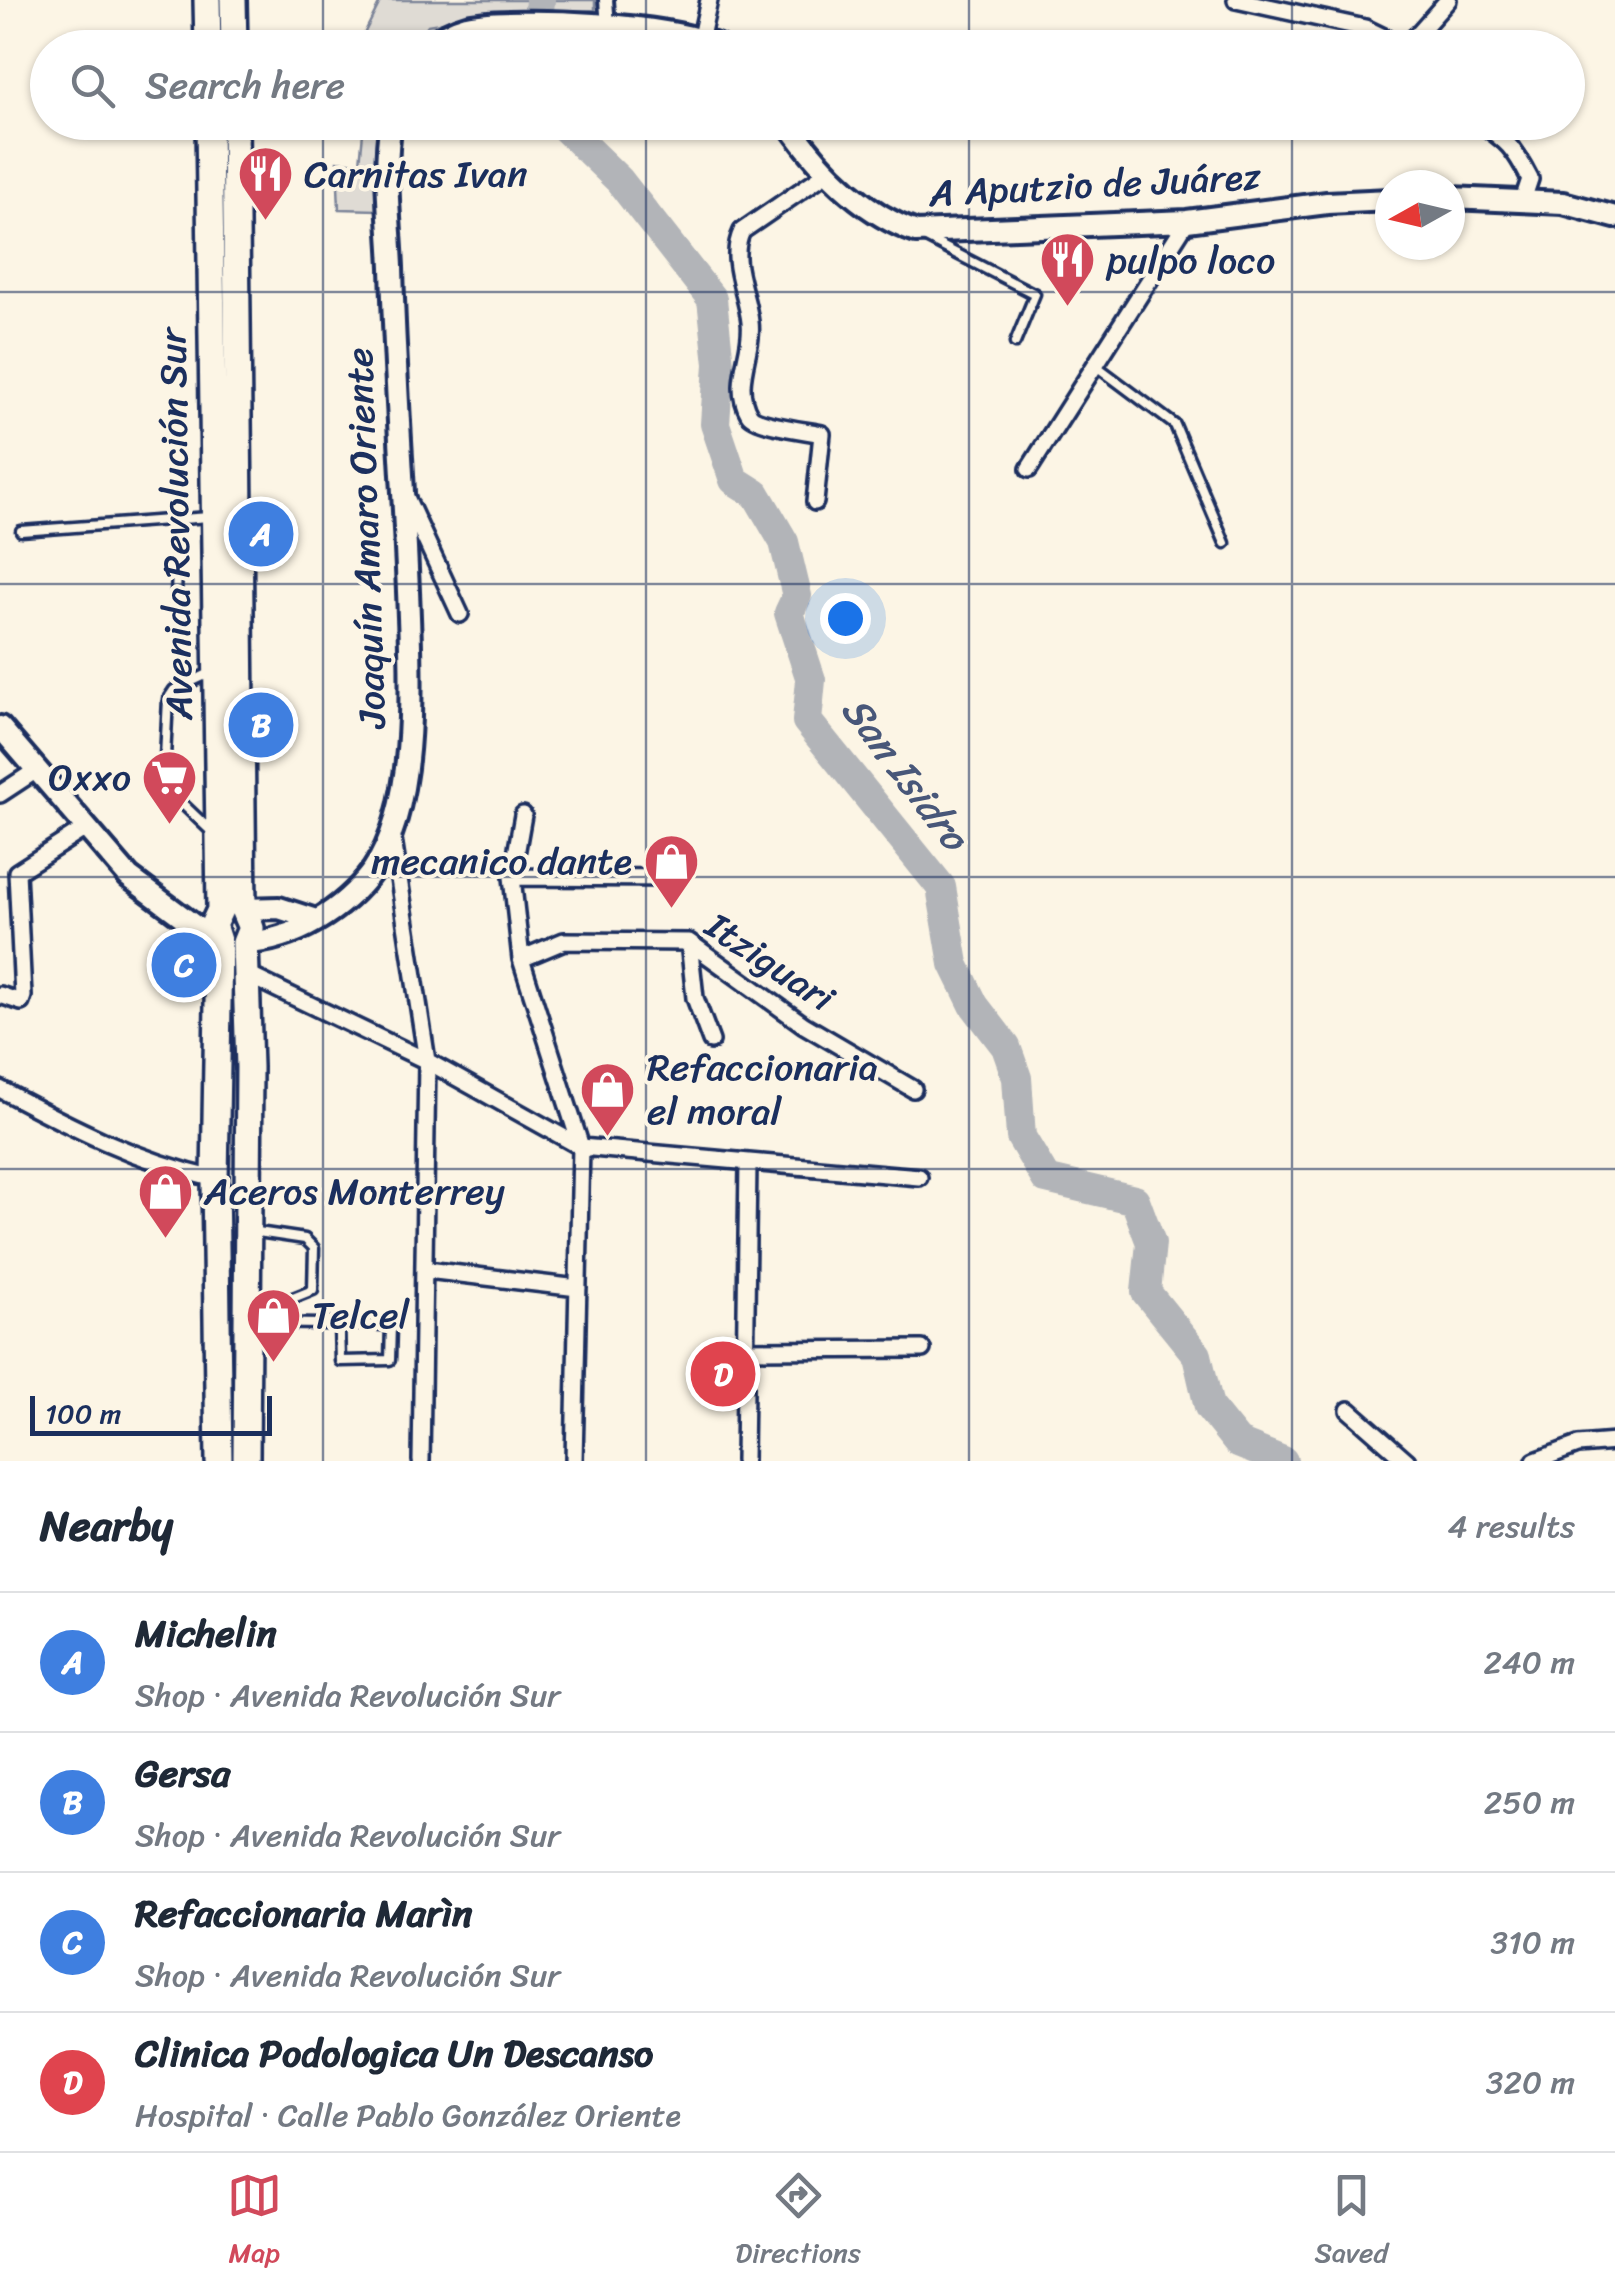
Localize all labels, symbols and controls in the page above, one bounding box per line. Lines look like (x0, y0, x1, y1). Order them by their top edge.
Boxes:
search box (30, 30, 1585, 140)
text: Search here (145, 52, 345, 119)
icon: search (65, 58, 120, 113)
place label: Carnitas Ivan (304, 141, 528, 208)
street label: A Aputzio de Juárez (926, 143, 1264, 227)
restaurant icon: Carnitas Ivan (235, 144, 295, 223)
north arrow (1375, 170, 1465, 260)
place label: pulpo loco (1105, 227, 1275, 294)
restaurant icon: pulpo loco (1038, 230, 1098, 309)
street label: Avenida Revolución Sur (139, 325, 213, 721)
street label: Joaquín Amaro Oriente (326, 347, 406, 731)
pin: A (228, 496, 294, 572)
your location (820, 593, 871, 644)
water label: San Isidro (823, 680, 989, 868)
pin: B (228, 688, 294, 762)
place label: Oxxo (48, 744, 131, 811)
supermarket icon: Oxxo (140, 747, 200, 826)
place label: mecanico dante (371, 828, 632, 895)
shop icon: mecanico dante (641, 831, 701, 910)
street label: Itziguari (690, 893, 850, 1031)
pin: C (152, 928, 216, 1002)
place label: Refaccionaria el moral (647, 1034, 878, 1145)
shop icon: Refaccionaria el moral (578, 1059, 638, 1138)
place label: Aceros Monterrey (203, 1158, 505, 1225)
shop icon: Aceros Monterrey (135, 1161, 195, 1240)
place label: Telcel (312, 1282, 411, 1349)
shop icon: Telcel (243, 1285, 303, 1364)
pin: D (690, 1336, 756, 1412)
text: 100 m (45, 1389, 121, 1438)
scale bar (30, 1391, 272, 1436)
text: Nearby (40, 1489, 173, 1563)
text: 4 results (1447, 1498, 1575, 1555)
text: Michelin (135, 1600, 277, 1667)
text: A (62, 1634, 83, 1691)
text: 240 m (1483, 1634, 1575, 1691)
text: Shop · Avenida Revolución Sur (135, 1667, 560, 1724)
text: Gersa (135, 1740, 230, 1807)
text: B (62, 1774, 83, 1831)
text: 250 m (1484, 1774, 1575, 1831)
text: Shop · Avenida Revolución Sur (135, 1807, 560, 1864)
text: Refaccionaria Marìn (135, 1880, 472, 1947)
text: C (63, 1914, 82, 1971)
text: 310 m (1491, 1914, 1575, 1971)
text: Shop · Avenida Revolución Sur (135, 1947, 560, 2004)
text: Clinica Podologica Un Descanso (135, 2020, 653, 2087)
text: D (63, 2054, 82, 2111)
text: 320 m (1486, 2054, 1575, 2111)
text: Hospital · Calle Pablo González Oriente (135, 2087, 681, 2144)
tab: Map (227, 2168, 282, 2277)
tab: Directions (735, 2168, 861, 2277)
tab: Saved (1314, 2168, 1388, 2277)

